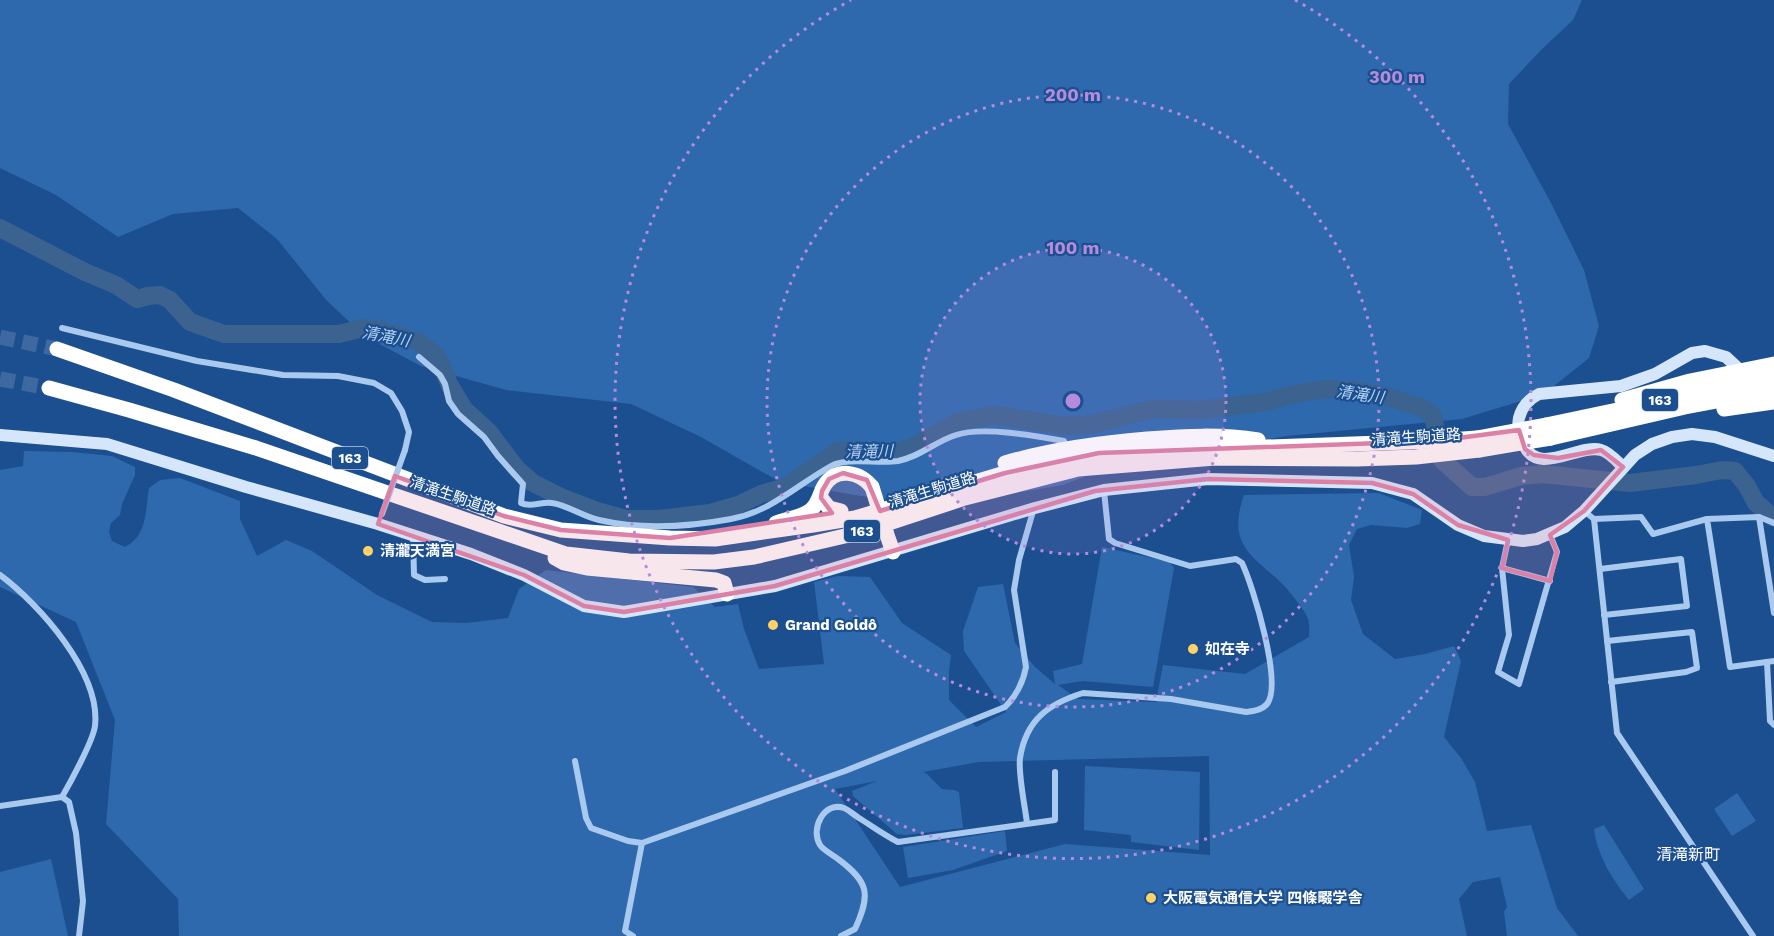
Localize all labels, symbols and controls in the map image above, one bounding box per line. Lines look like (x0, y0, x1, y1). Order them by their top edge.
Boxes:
text: 300 m (1369, 66, 1425, 87)
text: 200 m (1045, 84, 1101, 105)
text: 100 m (1046, 237, 1100, 258)
water label: 清滝川 (361, 323, 413, 351)
water label: 清滝川 (1335, 382, 1387, 408)
road number: 163 (1642, 389, 1678, 411)
centre of rings (1063, 391, 1083, 411)
street label: 清滝生駒道路 (1370, 425, 1462, 449)
water label: 清滝川 (845, 442, 895, 461)
road number: 163 (332, 447, 368, 469)
street label: 清滝生駒道路 (886, 468, 978, 512)
street label: 清滝生駒道路 (408, 473, 498, 519)
road number: 163 (844, 520, 880, 542)
place label: 清瀧天満宮 (380, 542, 455, 560)
marker: 清瀧天満宮 (361, 544, 375, 558)
place label: Grand Goldô (785, 616, 877, 634)
marker: Grand Goldô (766, 618, 780, 632)
place label: 如在寺 (1205, 640, 1250, 658)
marker: 如在寺 (1186, 642, 1200, 656)
district label: 清滝新町 (1656, 845, 1720, 864)
place label: 大阪電気通信大学 四條畷学舎 (1163, 889, 1363, 907)
marker: 大阪電気通信大学 四條畷学舎 (1144, 891, 1158, 905)

